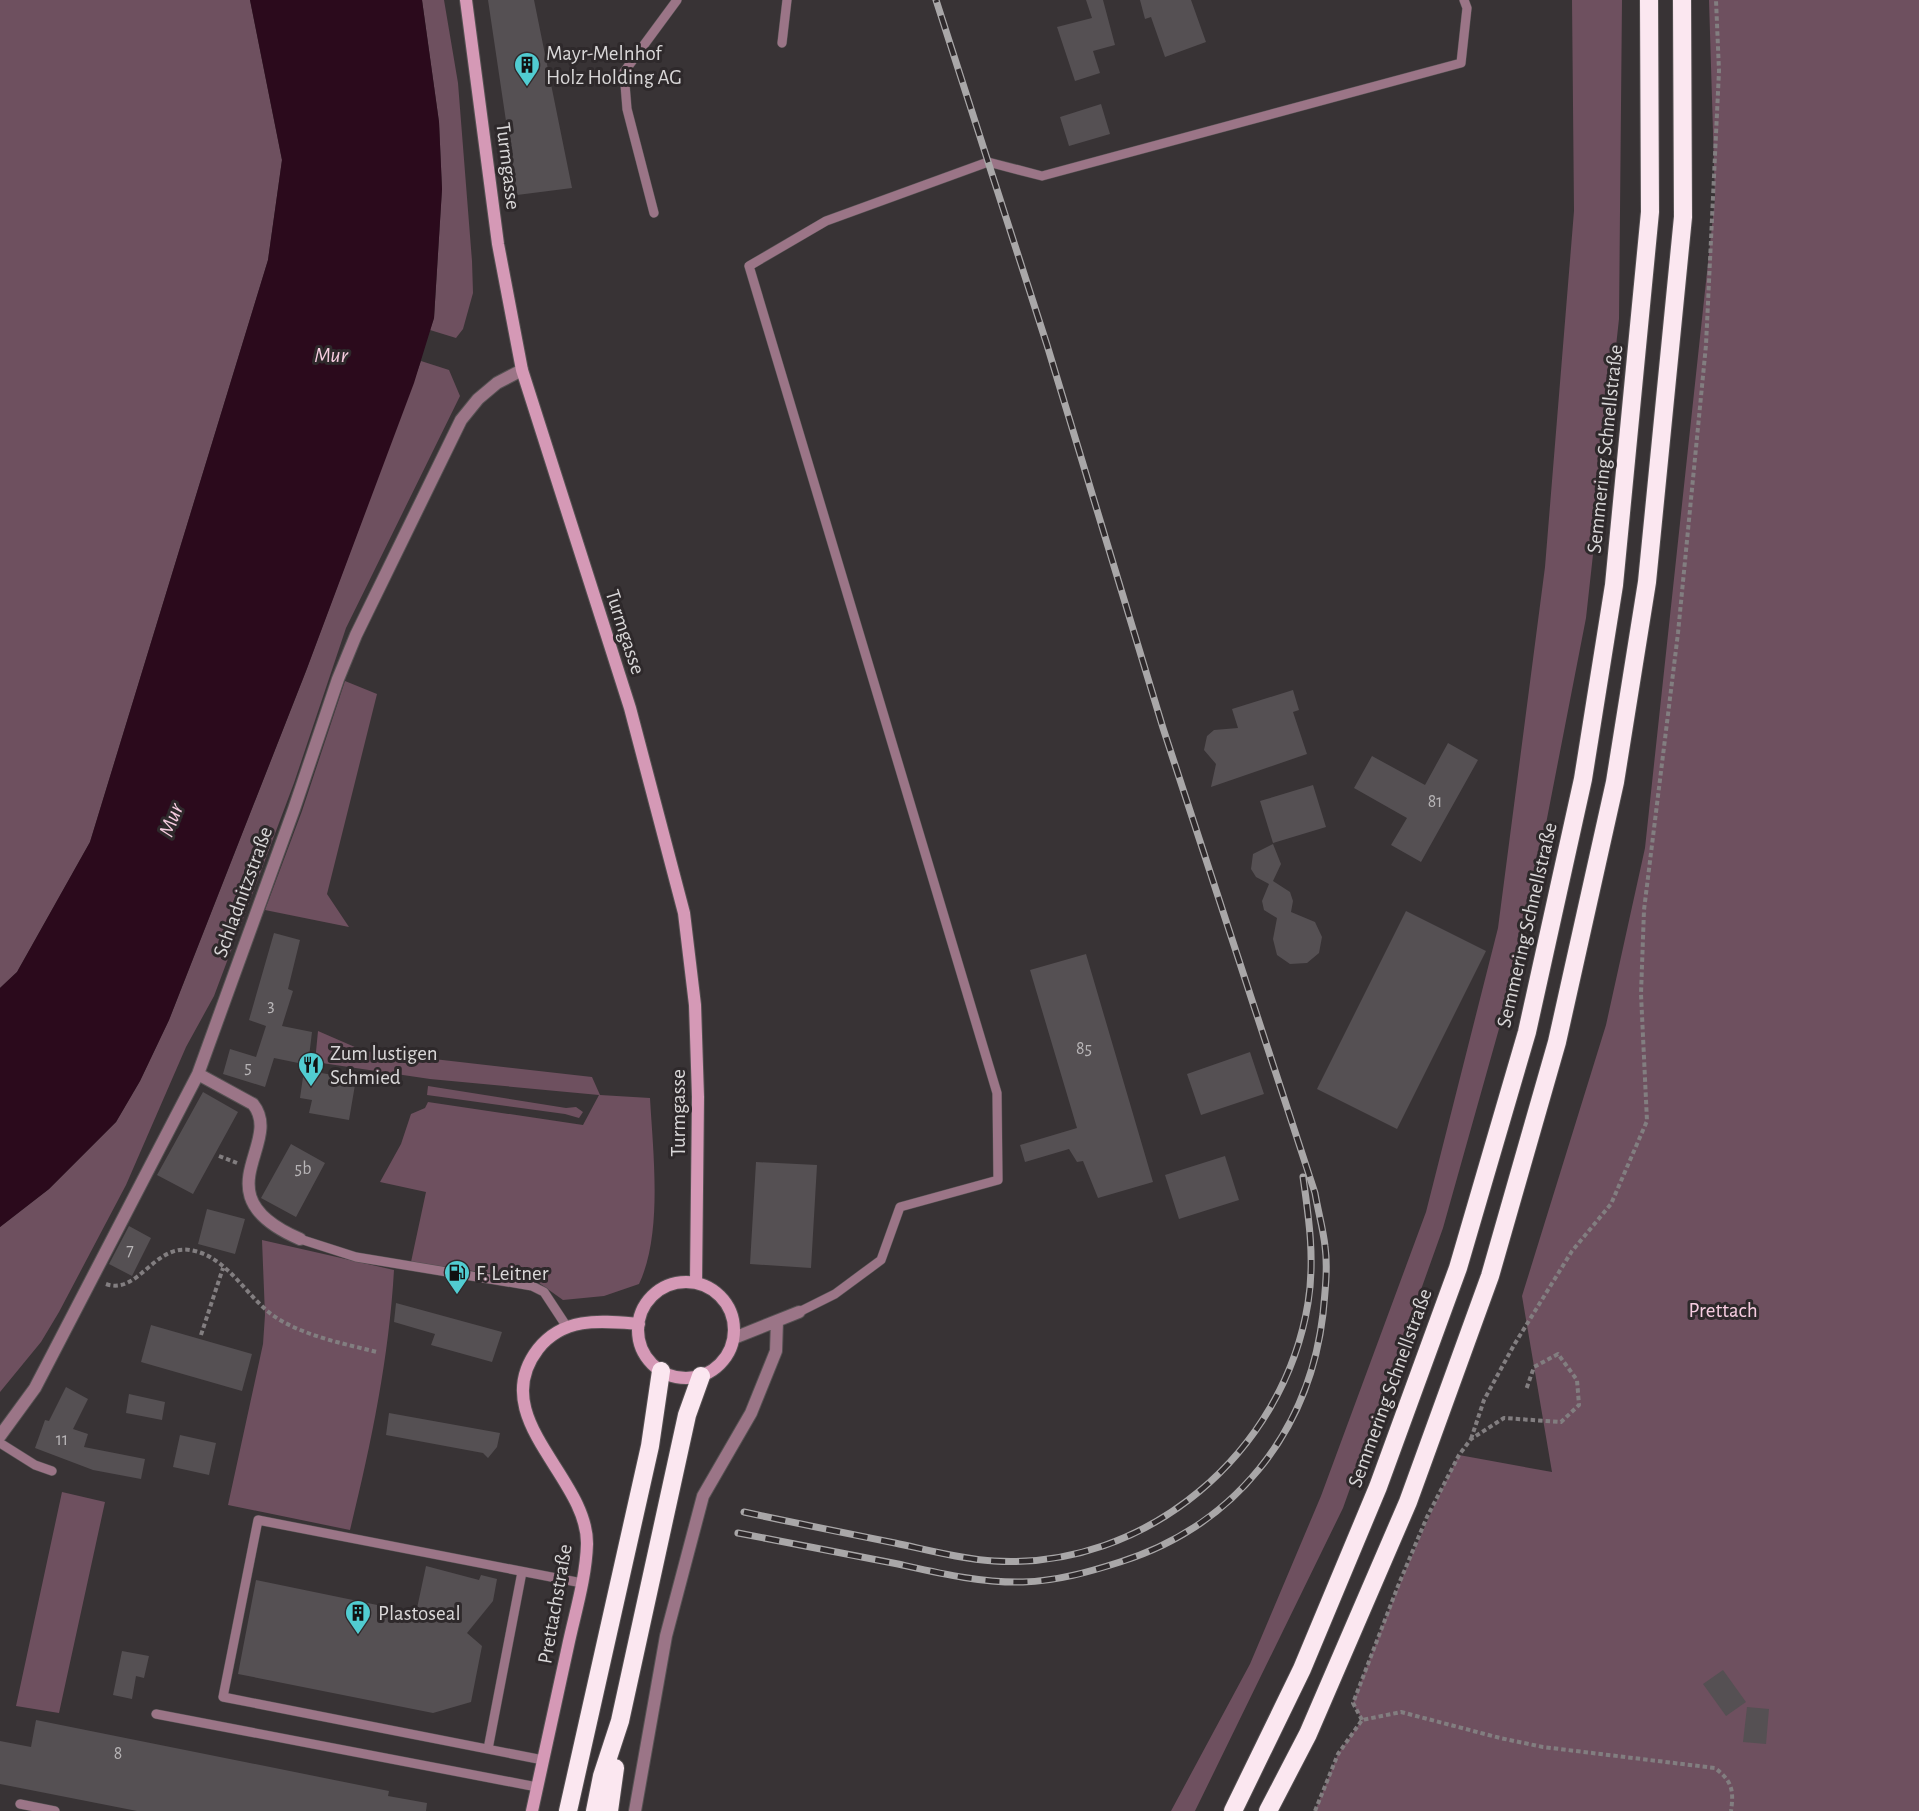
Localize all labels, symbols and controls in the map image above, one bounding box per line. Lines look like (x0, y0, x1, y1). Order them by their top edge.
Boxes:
place label: Mayr-Melnhof Holz Holding AG (546, 43, 682, 88)
building icon: Mayr-Melnhof Holz Holding AG (512, 50, 542, 88)
street label: Turmgasse (492, 121, 524, 211)
water label: Mur (314, 344, 349, 366)
street label: Semmering Schnellstraße (1584, 344, 1626, 554)
street label: Turmgasse (601, 587, 649, 677)
house number: 81 (1428, 793, 1442, 811)
water label: Mur (155, 800, 187, 840)
street label: Semmering Schnellstraße (1493, 820, 1561, 1030)
street label: Schladnitzstraße (210, 824, 276, 960)
house number: 3 (267, 997, 275, 1015)
house number: 85 (1076, 1040, 1092, 1058)
place label: Zum lustigen Schmied (330, 1043, 438, 1088)
restaurant icon: Zum lustigen Schmied (296, 1050, 326, 1088)
house number: 5 (244, 1059, 252, 1077)
street label: Turmgasse (668, 1069, 689, 1157)
house number: 5b (295, 1160, 311, 1178)
house number: 7 (126, 1242, 134, 1260)
fuel station icon: F. Leitner (442, 1258, 472, 1296)
place label: F. Leitner (476, 1263, 549, 1284)
street label: Semmering Schnellstraße (1344, 1286, 1436, 1490)
park label: Prettach (1688, 1300, 1758, 1321)
house number: 11 (56, 1431, 68, 1449)
street label: Prettachstraße (534, 1542, 576, 1666)
building icon: Plastoseal (343, 1598, 373, 1636)
place label: Plastoseal (378, 1603, 461, 1624)
house number: 8 (114, 1745, 122, 1763)

